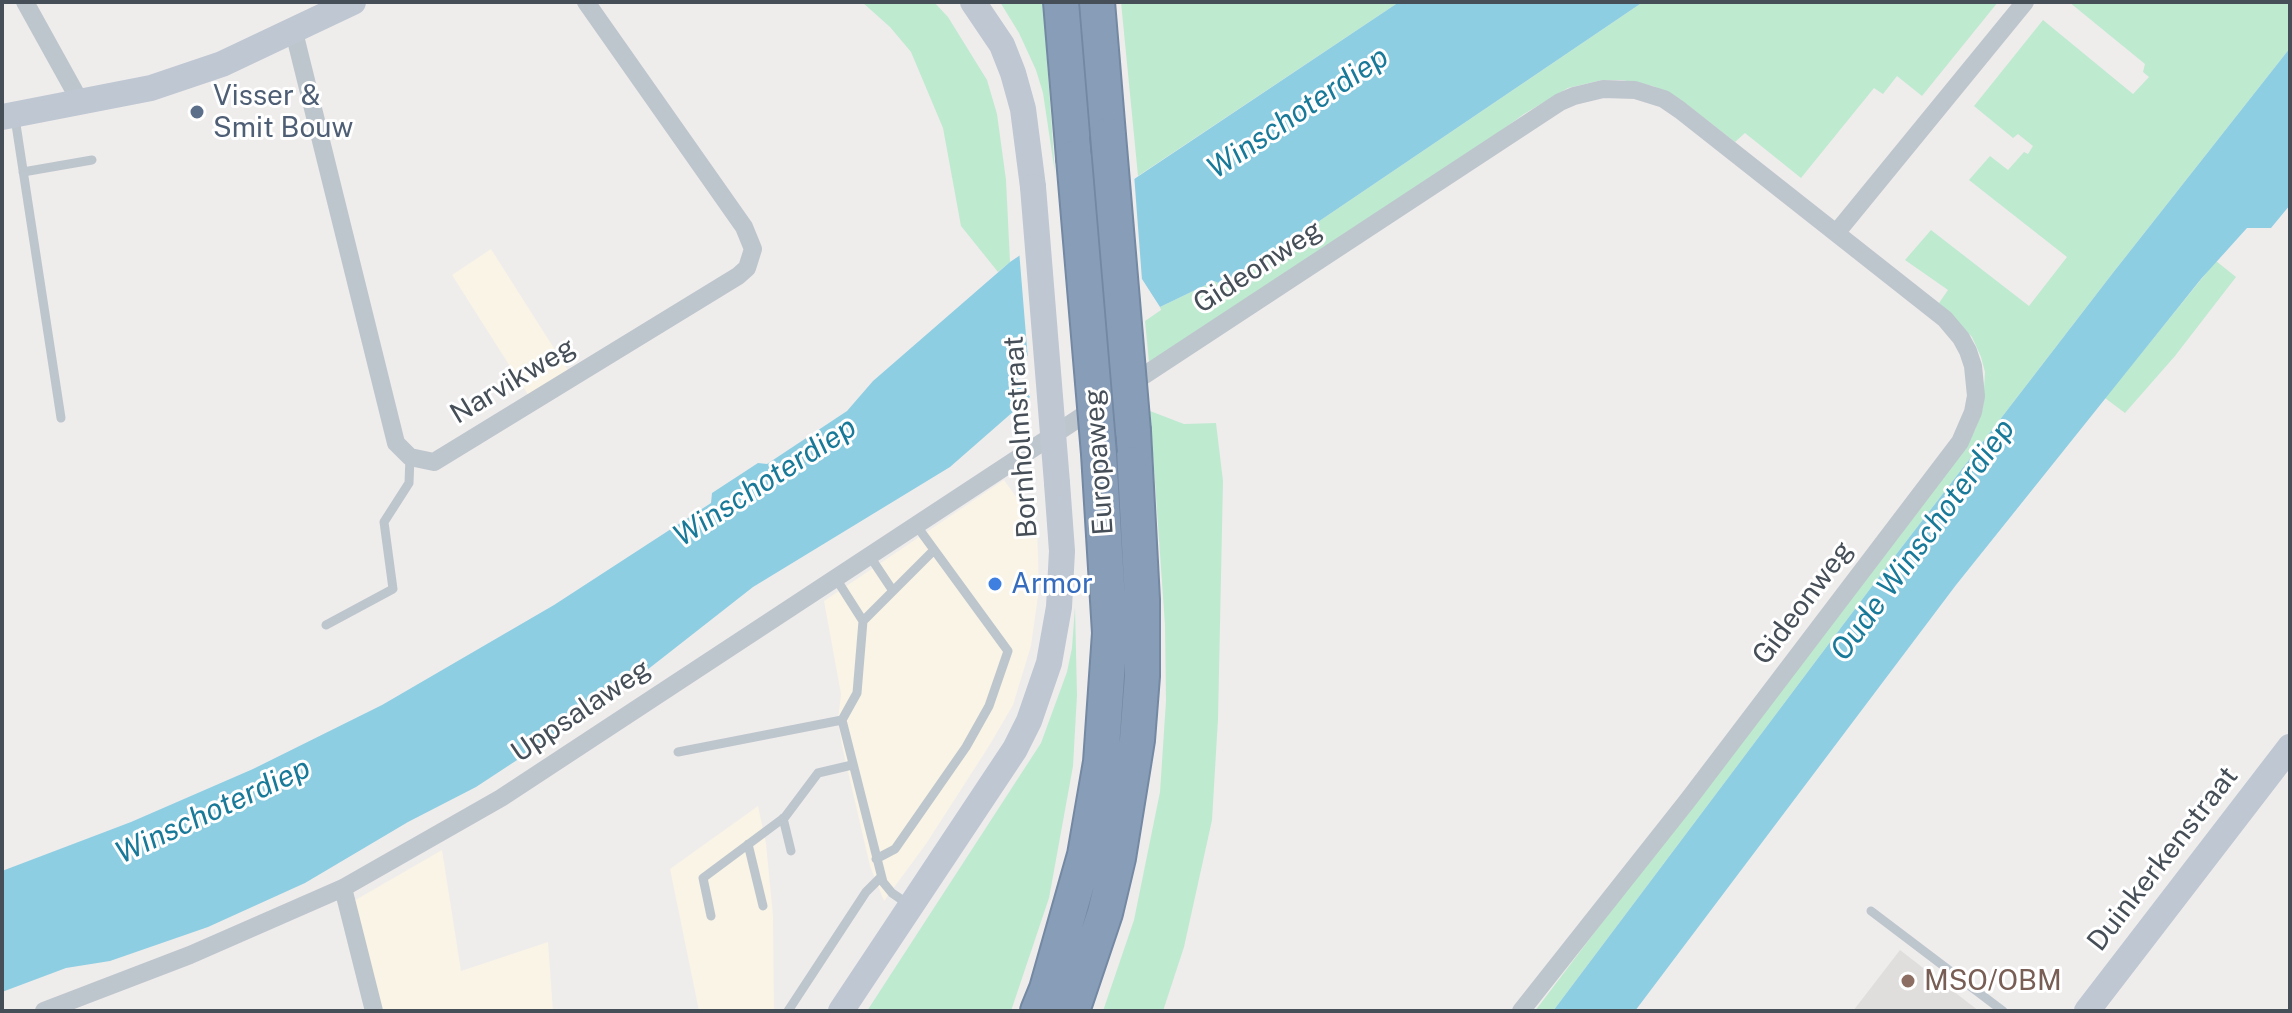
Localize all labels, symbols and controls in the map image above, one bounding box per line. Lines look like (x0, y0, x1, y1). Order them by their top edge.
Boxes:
water label: Winschoterdiep (1201, 39, 1395, 187)
place label: Visser & Smit Bouw (213, 79, 353, 145)
marker: Visser & Smit Bouw (188, 103, 206, 121)
street label: Gideonweg (1188, 213, 1328, 321)
street label: Narvikweg (444, 331, 582, 431)
street label: Bornholmstraat (997, 335, 1045, 539)
street label: Europaweg (1077, 388, 1121, 536)
water label: Winschoterdiep (667, 410, 863, 554)
water label: Oude Winschoterdiep (1823, 412, 2023, 668)
street label: Gideonweg (1746, 534, 1860, 672)
place label: Armor (1011, 567, 1093, 601)
marker: Armor (986, 575, 1004, 593)
street label: Uppsalaweg (505, 652, 657, 770)
water label: Winschoterdiep (110, 750, 316, 872)
street label: Duinkerkenstraat (2081, 760, 2245, 958)
place label: MSO/OBM (1924, 964, 2062, 998)
marker: MSO/OBM (1899, 972, 1917, 990)

